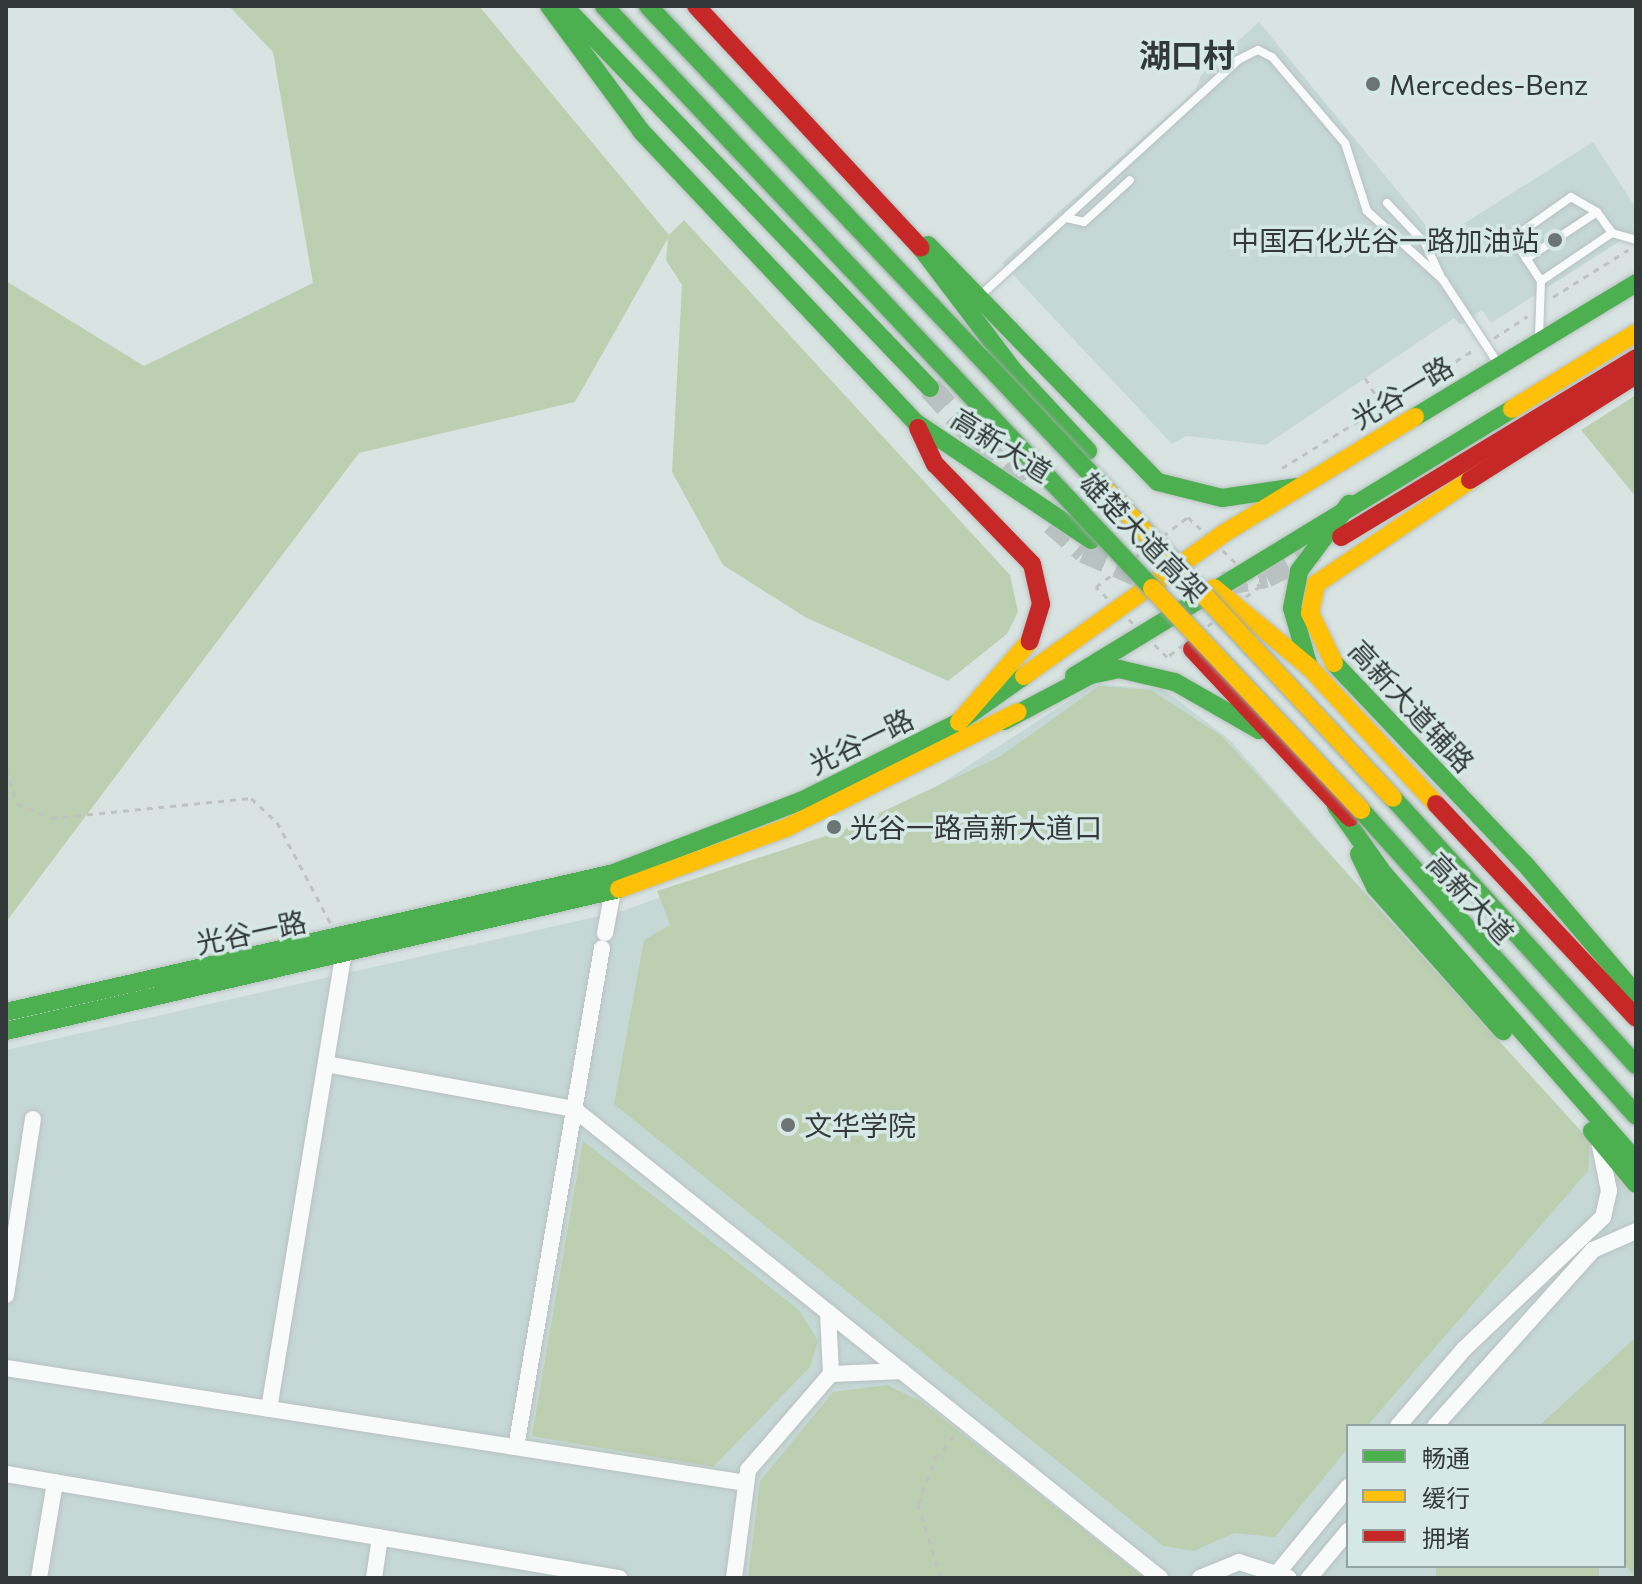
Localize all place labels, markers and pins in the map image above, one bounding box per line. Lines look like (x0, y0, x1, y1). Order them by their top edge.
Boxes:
place label: Mercedes-Benz (1389, 67, 1588, 101)
marker: Mercedes-Benz (1364, 75, 1382, 93)
place label: 中国石化光谷一路加油站 (1231, 223, 1539, 257)
marker: 中国石化光谷一路加油站 (1546, 231, 1564, 249)
place label: 光谷一路高新大道口 (850, 810, 1102, 844)
marker: 光谷一路高新大道口 (825, 818, 843, 836)
place label: 文华学院 (804, 1108, 916, 1142)
marker: 文华学院 (779, 1116, 797, 1134)

